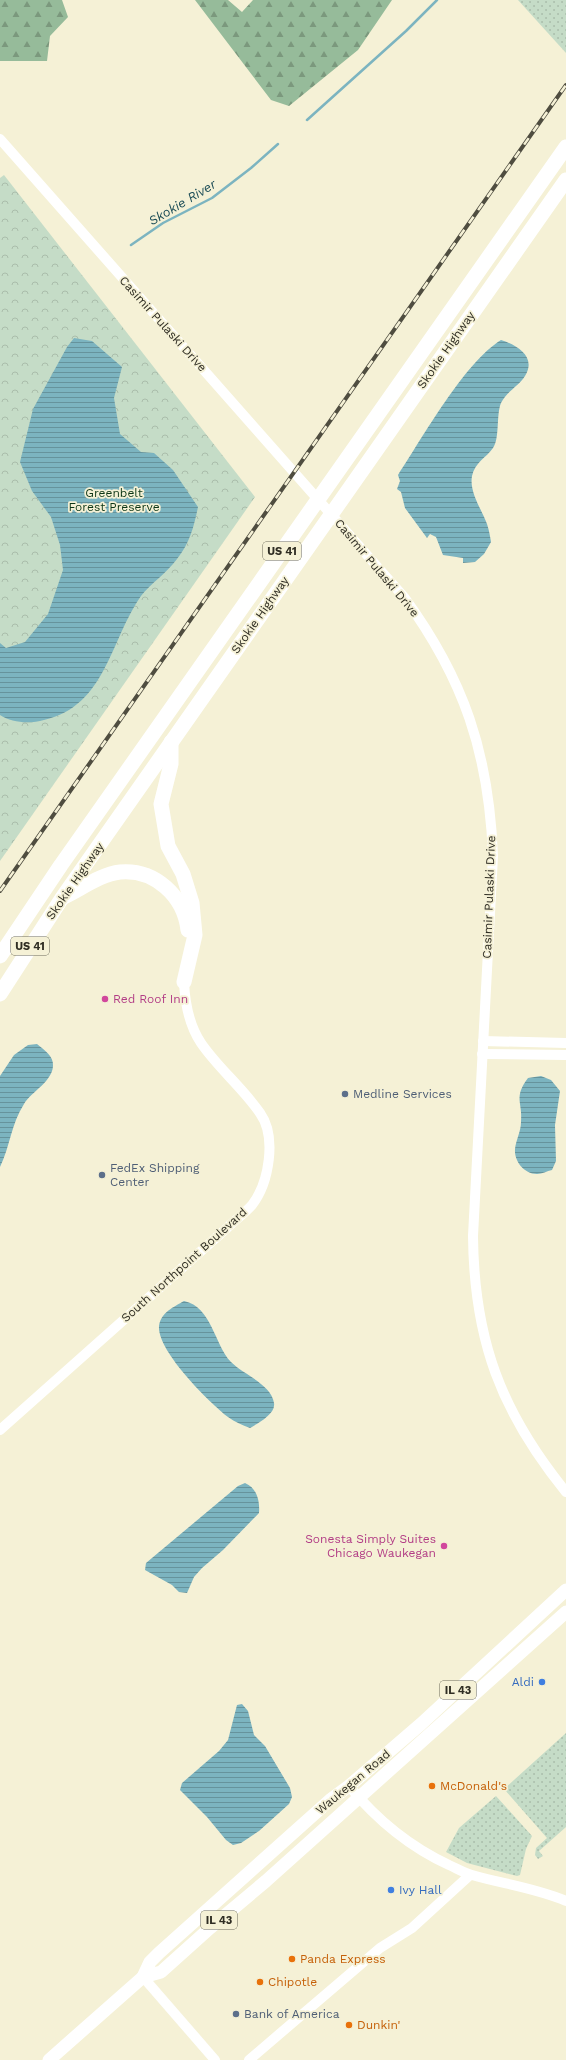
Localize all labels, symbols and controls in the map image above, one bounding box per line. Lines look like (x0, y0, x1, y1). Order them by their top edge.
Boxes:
water label: Skokie River (146, 176, 219, 228)
street label: Casimir Pulaski Drive (117, 273, 210, 375)
street label: Skokie Highway (414, 308, 478, 391)
park label: Greenbelt Forest Preserve (68, 486, 160, 514)
street label: Casimir Pulaski Drive (332, 516, 422, 620)
road number: US 41 (263, 542, 301, 560)
street label: Skokie Highway (228, 573, 292, 656)
street label: Casimir Pulaski Drive (480, 835, 498, 959)
street label: Skokie Highway (43, 839, 107, 922)
road number: US 41 (11, 937, 49, 955)
place label: Red Roof Inn (113, 992, 188, 1006)
marker: Red Roof Inn (100, 994, 110, 1004)
place label: Medline Services (353, 1087, 452, 1101)
marker: Medline Services (340, 1089, 350, 1099)
place label: FedEx Shipping Center (110, 1161, 200, 1189)
marker: FedEx Shipping Center (97, 1170, 107, 1180)
street label: South Northpoint Boulevard (118, 1205, 250, 1325)
place label: Sonesta Simply Suites Chicago Waukegan (305, 1532, 436, 1560)
marker: Sonesta Simply Suites Chicago Waukegan (439, 1541, 449, 1551)
place label: Aldi (512, 1675, 534, 1689)
marker: Aldi (537, 1677, 547, 1687)
road number: IL 43 (440, 1681, 476, 1699)
street label: Waukegan Road (313, 1747, 393, 1817)
place label: McDonald's (440, 1779, 507, 1793)
marker: McDonald's (427, 1781, 437, 1791)
place label: Ivy Hall (399, 1883, 442, 1897)
marker: Ivy Hall (386, 1885, 396, 1895)
road number: IL 43 (201, 1911, 237, 1929)
place label: Panda Express (300, 1952, 386, 1966)
marker: Panda Express (287, 1954, 297, 1964)
place label: Chipotle (268, 1975, 317, 1989)
marker: Chipotle (255, 1977, 265, 1987)
place label: Bank of America (244, 2007, 340, 2021)
marker: Bank of America (231, 2009, 241, 2019)
place label: Dunkin' (357, 2018, 401, 2032)
marker: Dunkin' (344, 2020, 354, 2030)

